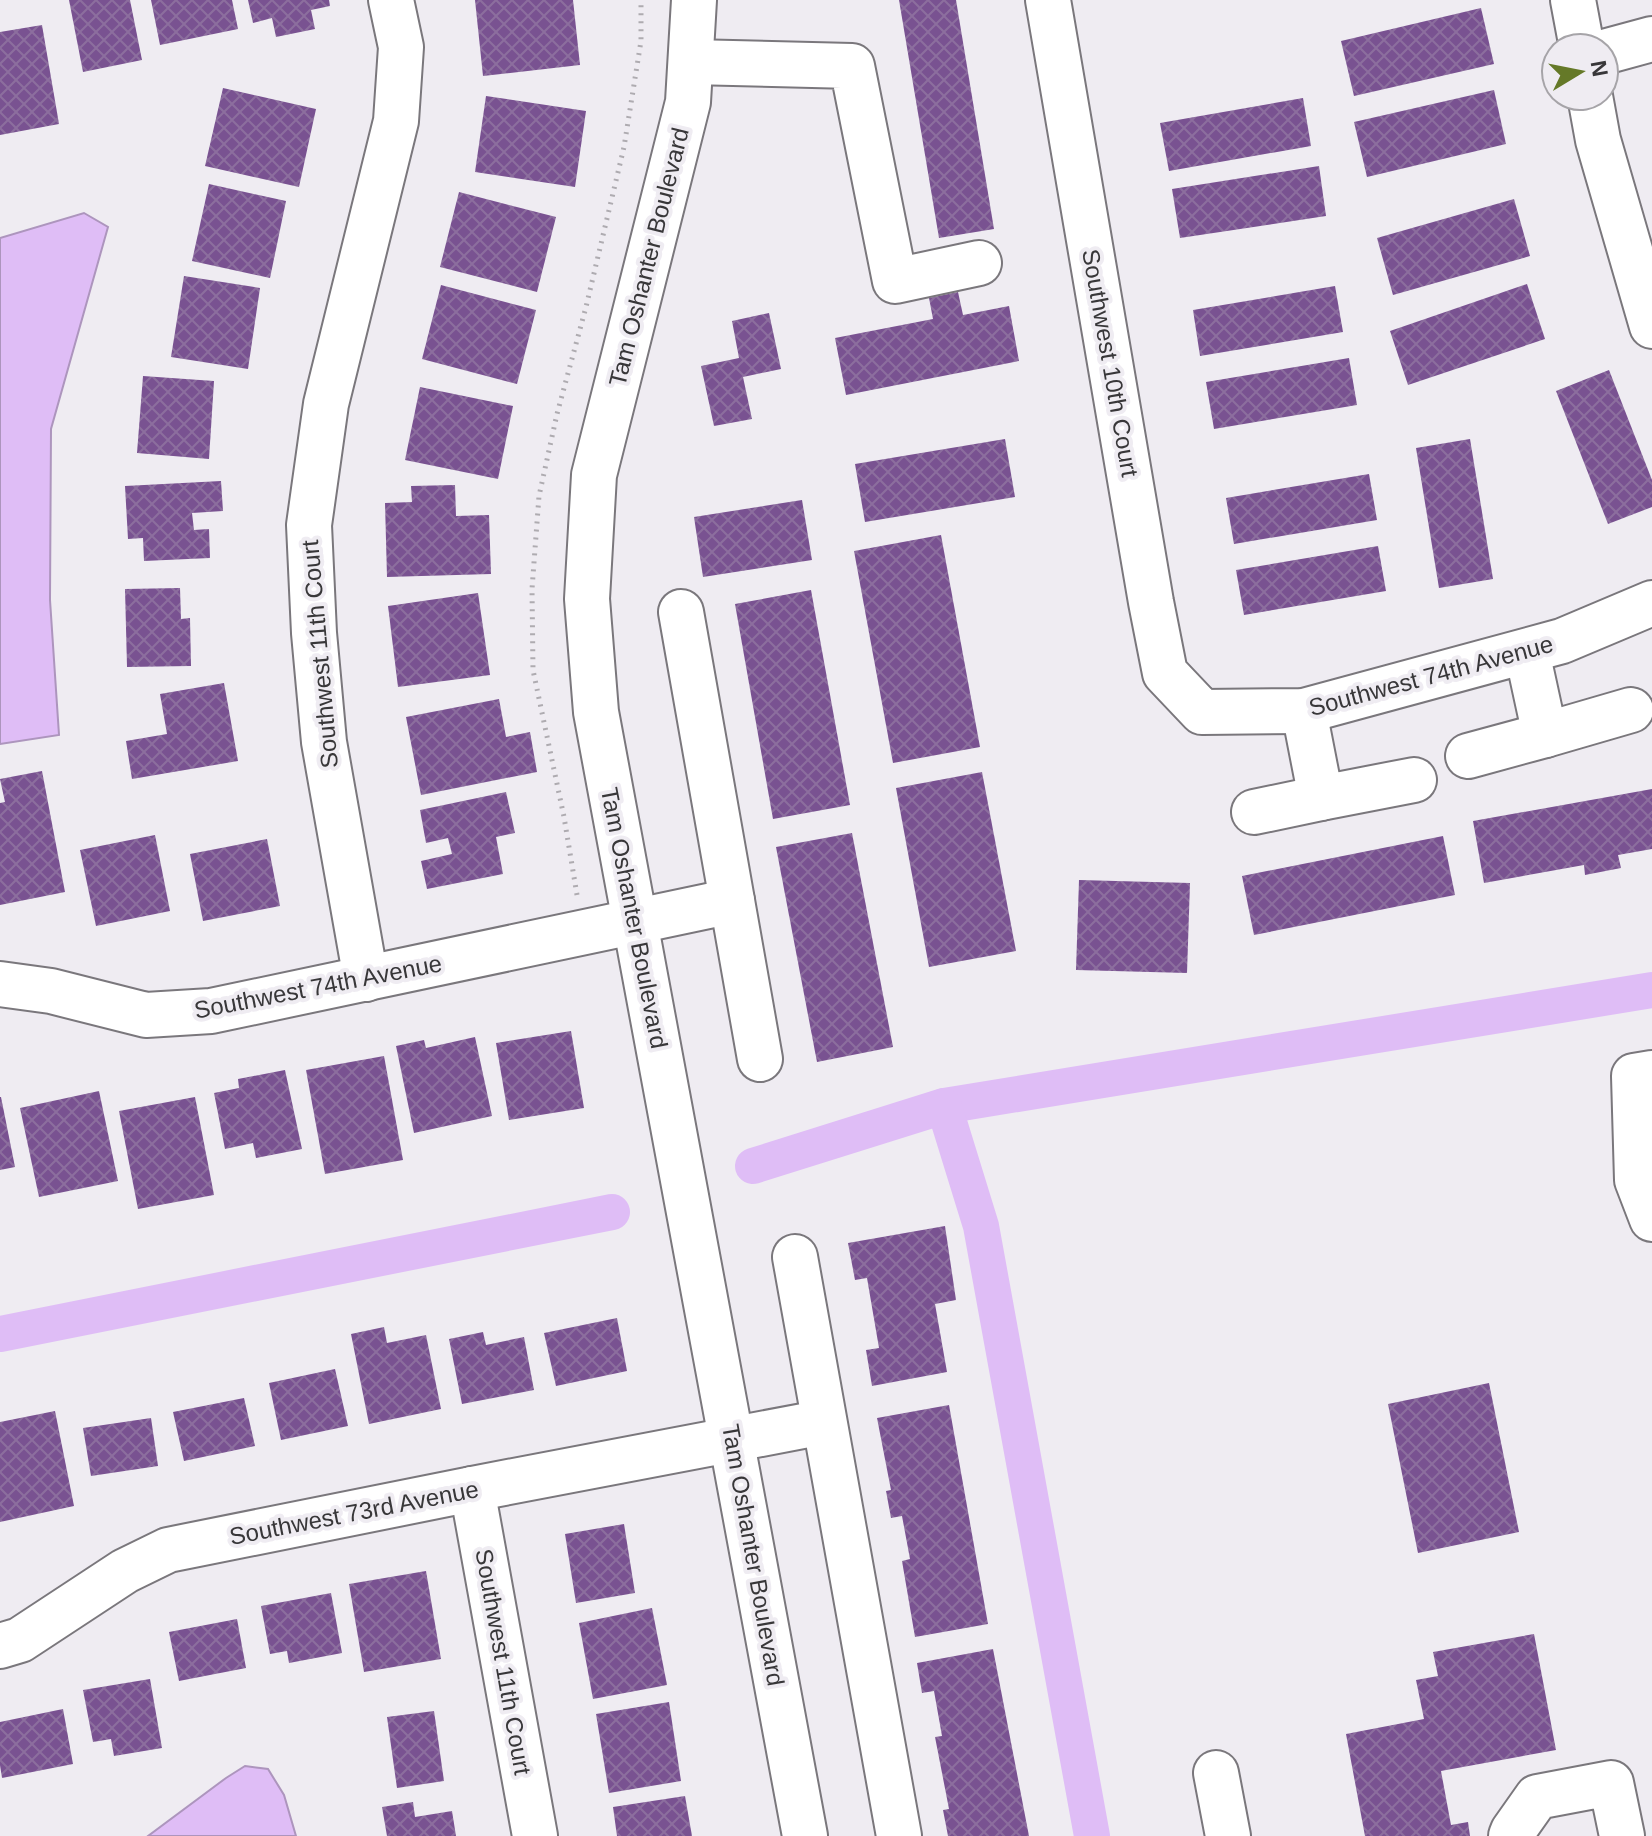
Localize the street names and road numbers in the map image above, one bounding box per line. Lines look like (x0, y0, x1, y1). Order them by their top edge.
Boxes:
street label: Tam Oshanter Boulevard (603, 125, 694, 389)
street label: Southwest 10th Court (1077, 247, 1144, 479)
street label: Southwest 11th Court (296, 538, 343, 769)
street label: Southwest 74th Avenue (1306, 630, 1556, 721)
street label: Tam Oshanter Boulevard (596, 785, 673, 1051)
street label: Southwest 74th Avenue (192, 949, 444, 1024)
street label: Tam Oshanter Boulevard (717, 1422, 790, 1688)
street label: Southwest 73rd Avenue (227, 1475, 481, 1550)
street label: Southwest 11th Court (470, 1547, 537, 1777)

